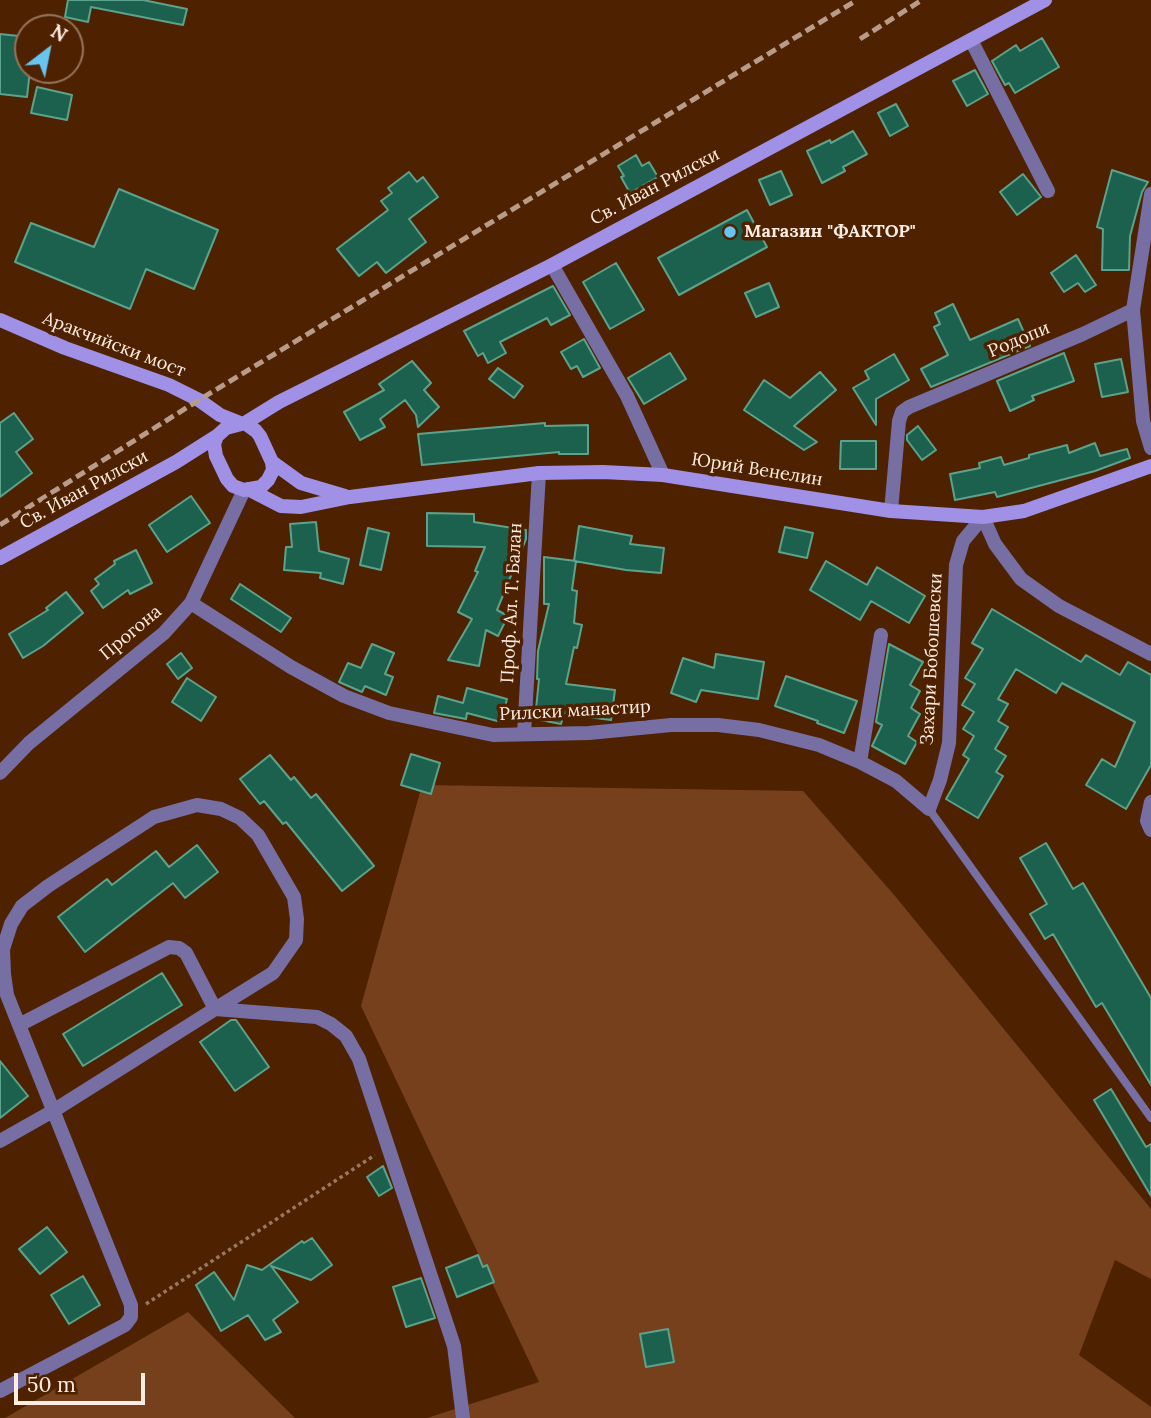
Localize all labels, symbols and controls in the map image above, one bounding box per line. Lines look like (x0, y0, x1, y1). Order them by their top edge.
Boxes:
north arrow (14, 14, 84, 84)
text: N (46, 19, 72, 47)
street label: Св. Иван Рилски (587, 144, 723, 230)
place label: Магазин "ФАКТОР" (744, 221, 916, 243)
marker: Магазин "ФАКТОР" (722, 224, 738, 240)
street label: Аракчийски мост (40, 308, 188, 382)
street label: Родопи (985, 317, 1053, 363)
street label: Св. Иван Рилски (16, 446, 152, 534)
street label: Юрий Венелин (690, 449, 824, 491)
street label: Проф. Ал. Т. Балан (497, 522, 527, 684)
street label: Захари Бобошевски (917, 572, 947, 746)
street label: Прогона (96, 601, 166, 665)
street label: Рилски манастир (499, 696, 651, 726)
scale bar (18, 1358, 149, 1402)
text: 50 m (27, 1371, 76, 1398)

